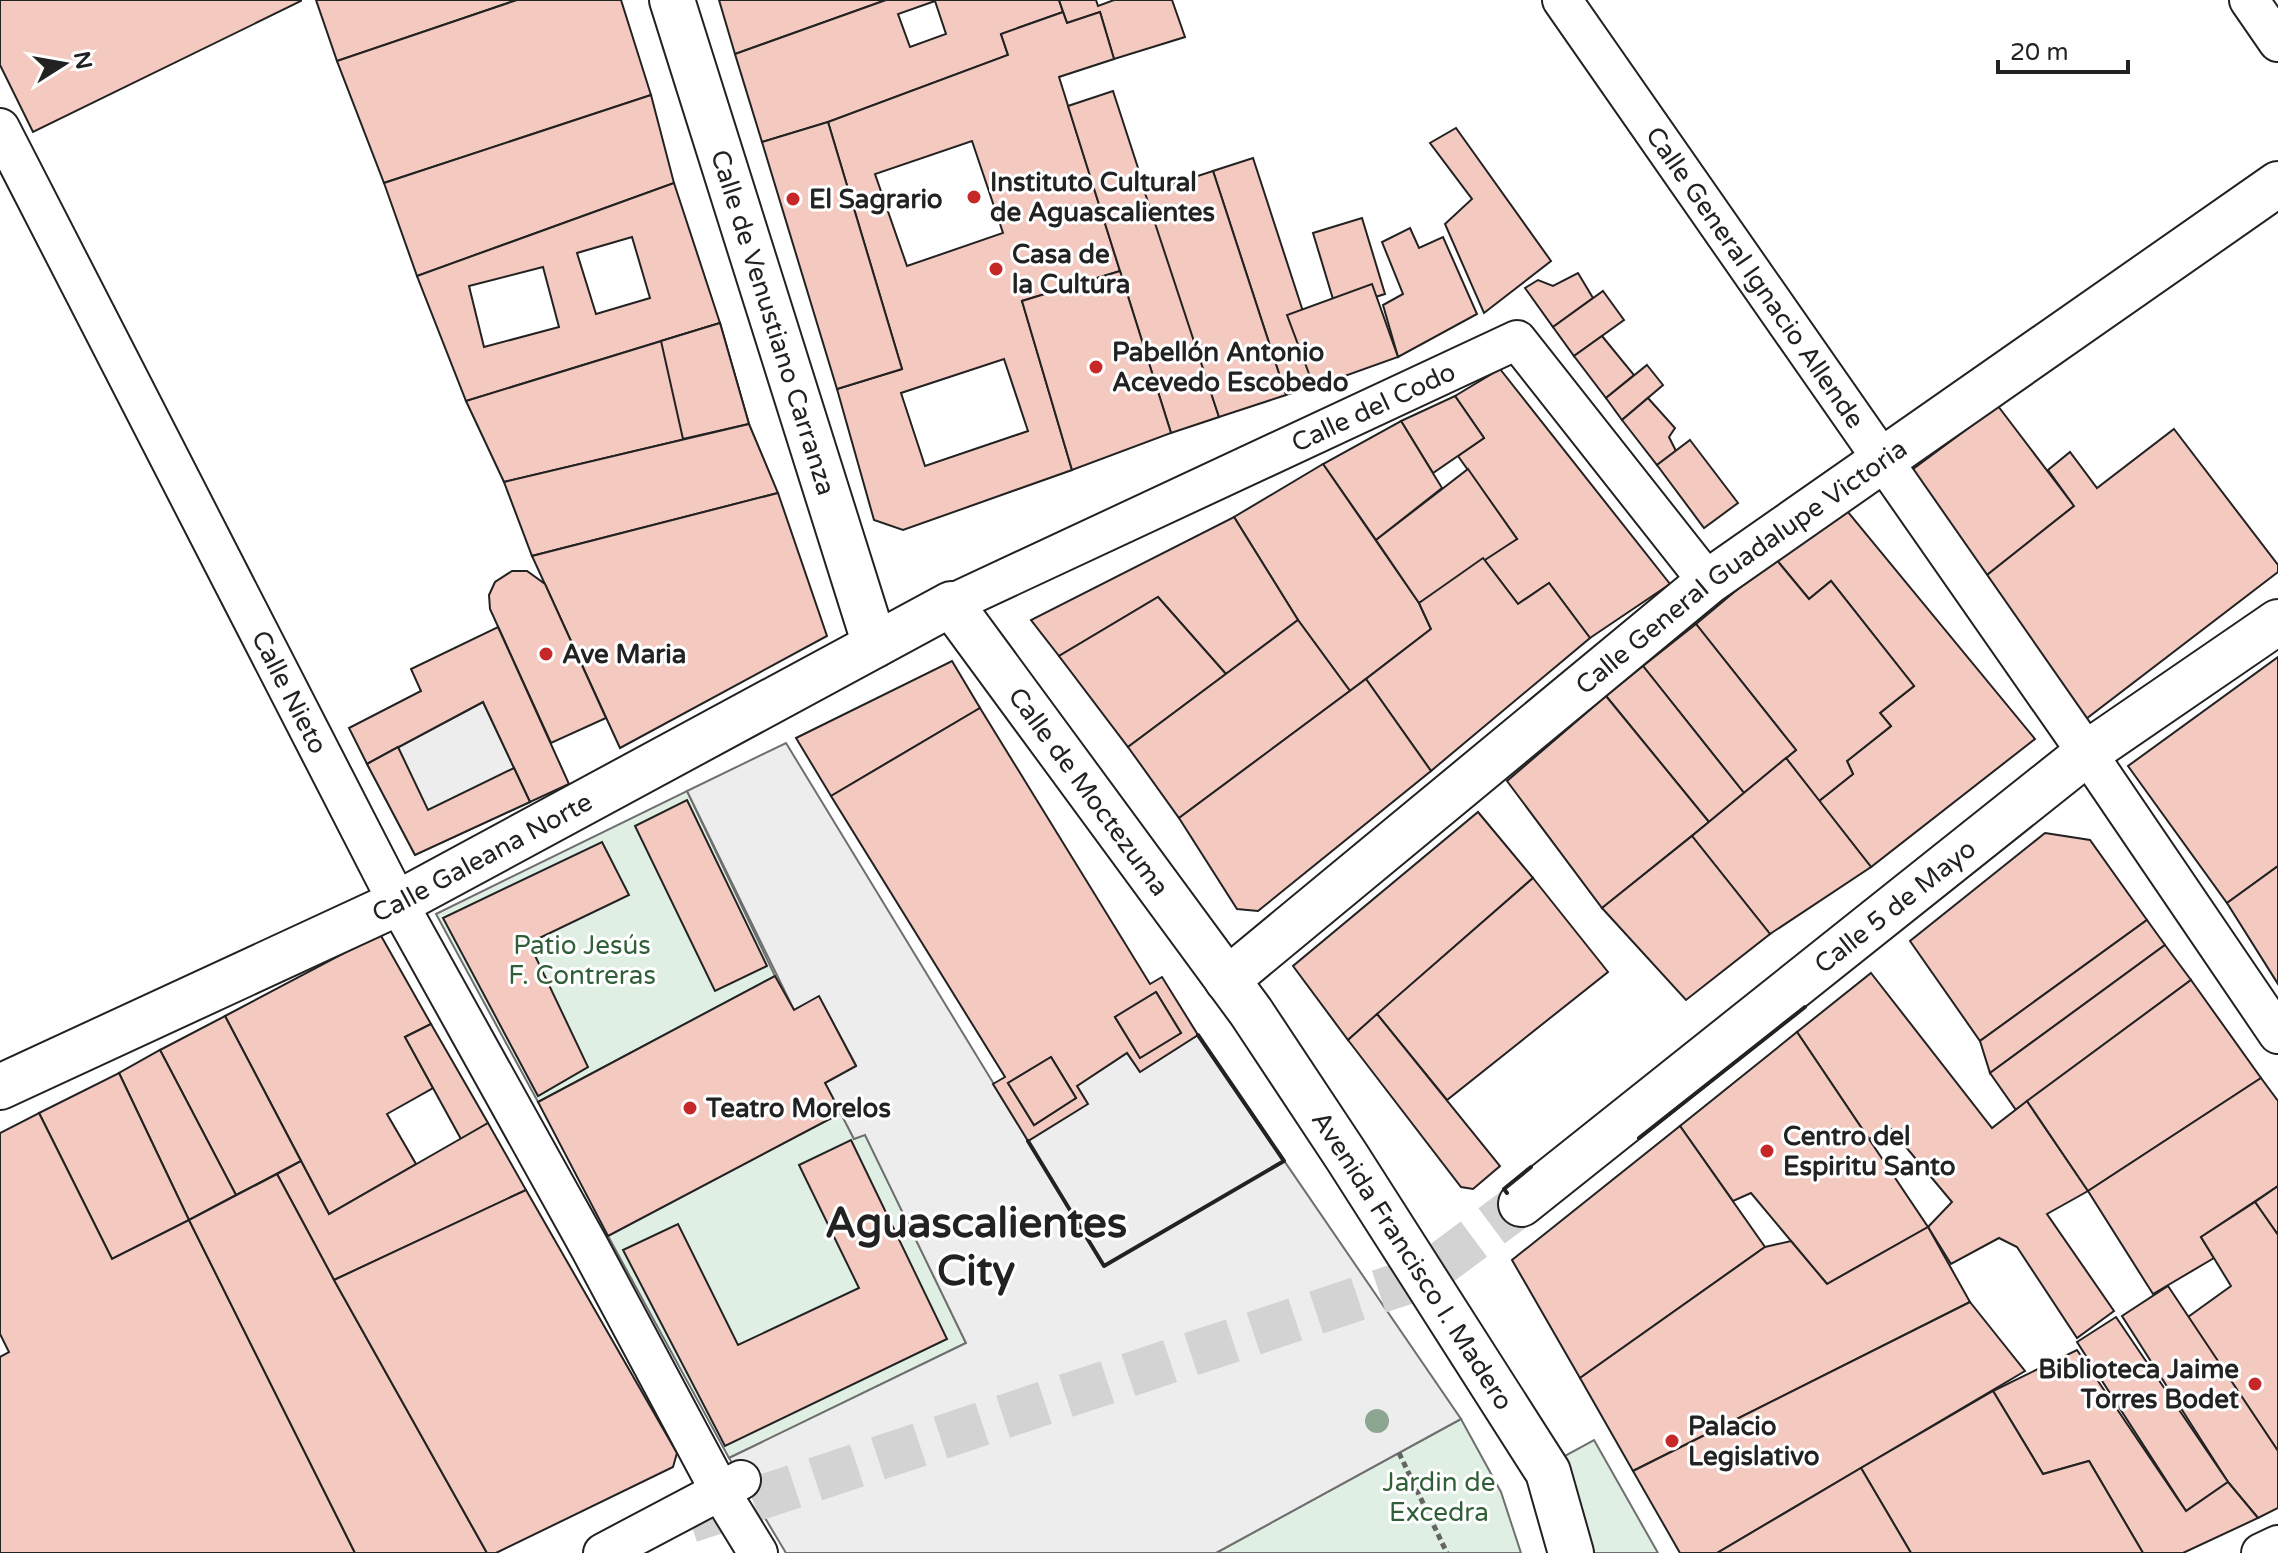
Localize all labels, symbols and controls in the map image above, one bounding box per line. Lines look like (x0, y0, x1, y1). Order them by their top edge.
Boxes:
north arrow (24, 24, 104, 104)
scale bar (1998, 24, 2128, 74)
text: 20 m (2010, 38, 2068, 67)
text: N (68, 49, 97, 72)
street label: Calle General Ignacio Allende (1639, 121, 1871, 434)
street label: Calle de Venustiano Carranza (704, 146, 842, 499)
place label: Instituto Cultural de Aguascalientes (990, 167, 1215, 228)
place label: El Sagrario (809, 184, 943, 215)
marker: Instituto Cultural de Aguascalientes (965, 188, 983, 206)
marker: El Sagrario (784, 190, 802, 208)
place label: Casa de la Cultura (1012, 239, 1130, 300)
marker: Casa de la Cultura (987, 260, 1005, 278)
place label: Pabellón Antonio Acevedo Escobedo (1112, 337, 1349, 398)
street label: Calle del Codo (1287, 356, 1460, 459)
marker: Pabellón Antonio Acevedo Escobedo (1087, 358, 1105, 376)
street label: Calle General Guadalupe Victoria (1569, 433, 1913, 701)
street label: Calle Nieto (245, 625, 334, 759)
place label: Ave Maria (562, 639, 686, 670)
marker: Ave Maria (537, 645, 555, 663)
street label: Calle de Moctezuma (1002, 682, 1175, 902)
street label: Calle Galeana Norte (367, 786, 598, 929)
street label: Calle 5 de Mayo (1808, 833, 1982, 980)
park label: Patio Jesús F. Contreras (508, 930, 656, 991)
place label: Teatro Morelos (705, 1093, 891, 1124)
marker: Teatro Morelos (681, 1099, 699, 1117)
street label: Avenida Francisco I. Madero (1305, 1105, 1519, 1416)
place label: Centro del Espiritu Santo (1783, 1121, 1956, 1182)
marker: Centro del Espiritu Santo (1758, 1142, 1776, 1160)
district label: Aguascalientes City (825, 1198, 1127, 1297)
place label: Biblioteca Jaime Torres Bodet (2038, 1354, 2239, 1415)
marker: Biblioteca Jaime Torres Bodet (2246, 1375, 2264, 1393)
place label: Palacio Legislativo (1688, 1411, 1820, 1472)
marker: Palacio Legislativo (1663, 1432, 1681, 1450)
park label: Jardin de Excedra (1383, 1467, 1495, 1528)

